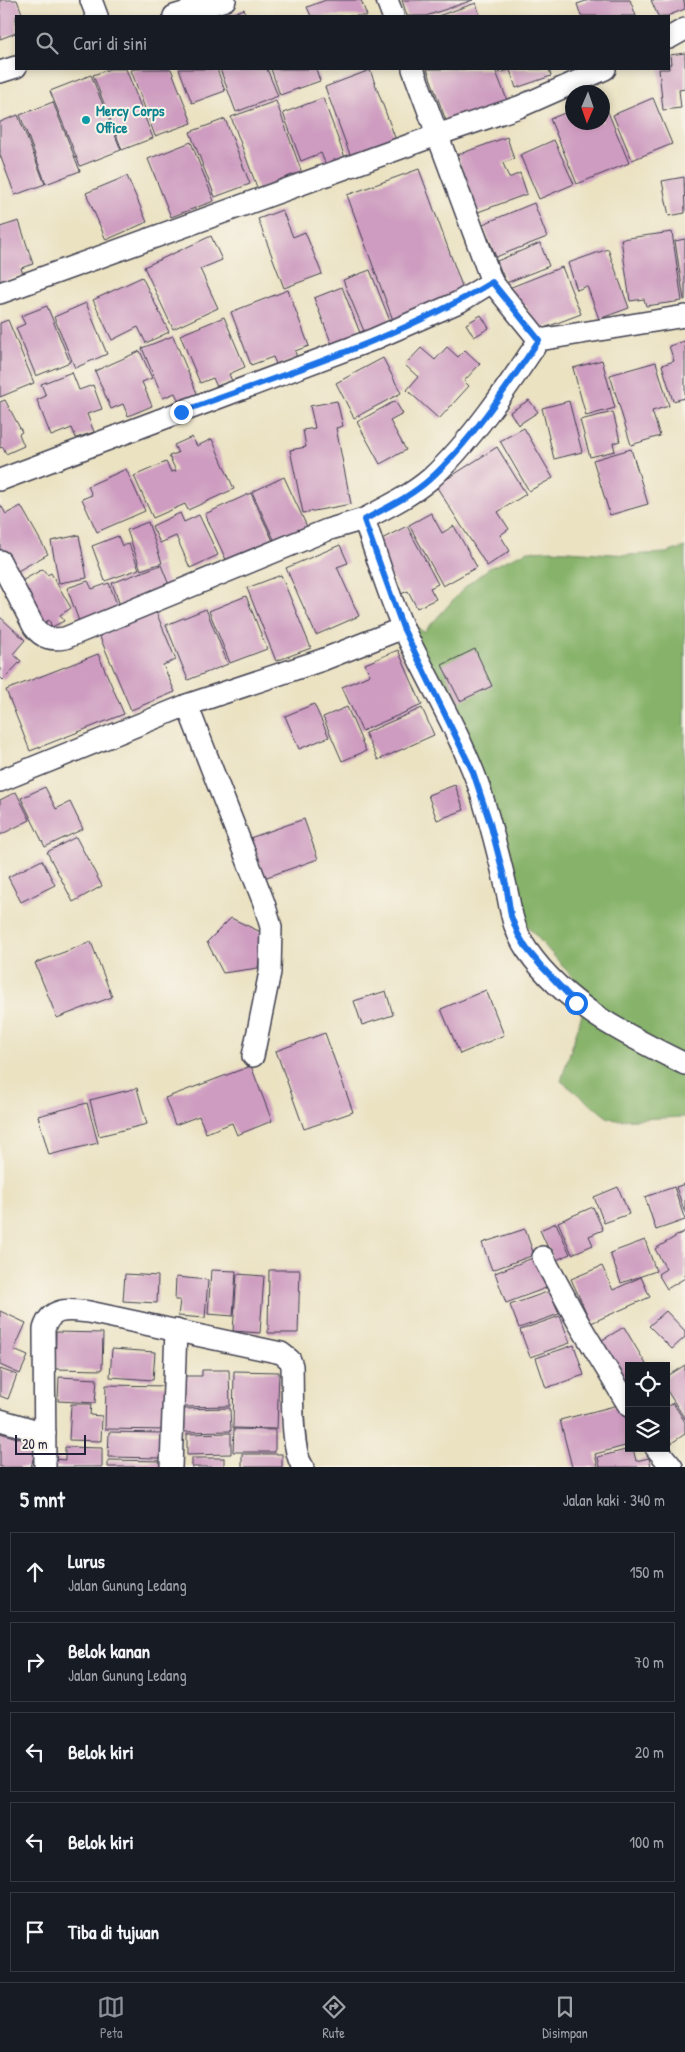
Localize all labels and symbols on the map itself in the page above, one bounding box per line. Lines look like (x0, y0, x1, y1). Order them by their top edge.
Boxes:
north arrow (565, 85, 610, 130)
place label: Mercy Corps Office (96, 100, 165, 138)
marker: Mercy Corps Office (80, 114, 92, 126)
route end (170, 401, 193, 424)
route start (565, 992, 588, 1015)
scale bar (15, 1432, 86, 1455)

